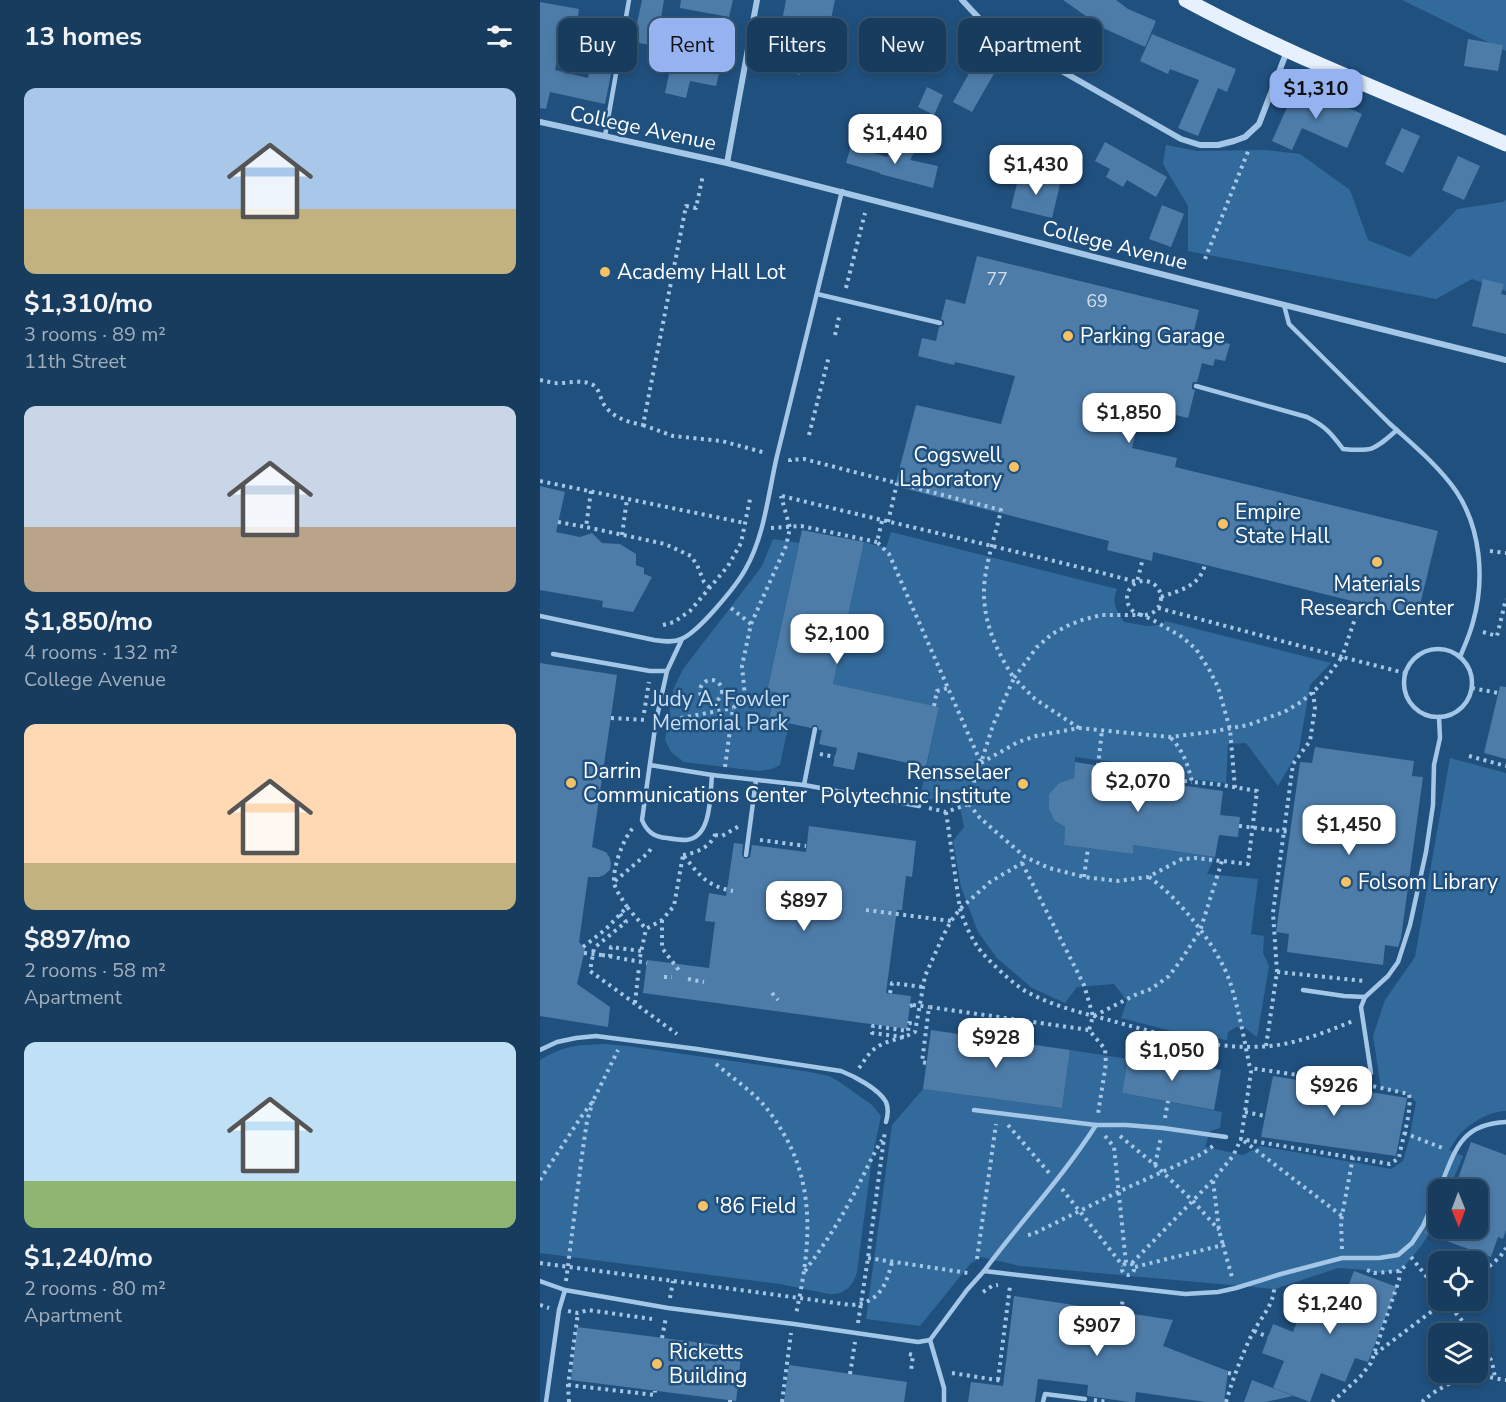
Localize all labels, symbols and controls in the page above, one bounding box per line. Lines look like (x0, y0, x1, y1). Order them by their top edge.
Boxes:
chip: Buy (558, 18, 637, 72)
chip: Rent (649, 18, 735, 72)
chip: Filters (747, 18, 847, 72)
chip: New (859, 18, 946, 72)
chip: Apartment (958, 18, 1102, 72)
text: 13 homes (24, 19, 142, 54)
icon: filters (483, 20, 516, 53)
pin: $1,310 (1267, 69, 1365, 120)
text: $1,310 (1284, 75, 1348, 102)
street label: College Avenue (567, 99, 719, 157)
pin: $1,440 (846, 114, 944, 165)
text: $1,440 (863, 120, 927, 147)
icon: home (216, 127, 324, 235)
pin: $1,430 (987, 145, 1085, 196)
text: $1,430 (1004, 151, 1068, 178)
street label: College Avenue (1039, 213, 1191, 277)
place label: Academy Hall Lot (617, 258, 786, 286)
marker: Academy Hall Lot (598, 265, 612, 279)
house number: 77 (986, 267, 1008, 291)
text: $1,310/mo (24, 286, 153, 321)
house number: 69 (1086, 289, 1108, 313)
text: 3 rooms · 89 m² (24, 321, 166, 348)
place label: Parking Garage (1080, 322, 1225, 350)
marker: Parking Garage (1061, 329, 1075, 343)
text: 11th Street (24, 348, 126, 375)
pin: $1,850 (1080, 393, 1178, 444)
text: $1,850 (1097, 399, 1161, 426)
place label: Cogswell Laboratory (899, 441, 1003, 493)
icon: home (216, 445, 324, 553)
marker: Cogswell Laboratory (1007, 460, 1021, 474)
place label: Empire State Hall (1235, 498, 1330, 550)
marker: Empire State Hall (1216, 517, 1230, 531)
marker: Materials Research Center (1370, 555, 1384, 569)
place label: Materials Research Center (1300, 570, 1455, 622)
text: $1,850/mo (24, 604, 153, 639)
pin: $2,100 (788, 614, 886, 665)
text: $2,100 (805, 620, 869, 647)
text: 4 rooms · 132 m² (24, 639, 178, 666)
text: College Avenue (24, 666, 166, 693)
park label: Judy A. Fowler Memorial Park (650, 685, 789, 737)
place label: Darrin Communications Center (583, 757, 808, 809)
place label: Rensselaer Polytechnic Institute (820, 758, 1011, 810)
pin: $2,070 (1089, 762, 1187, 813)
icon: home (216, 763, 324, 871)
text: $2,070 (1106, 768, 1170, 795)
marker: Darrin Communications Center (564, 776, 578, 790)
marker: Rensselaer Polytechnic Institute (1016, 777, 1030, 791)
pin: $1,450 (1300, 805, 1398, 856)
text: $1,450 (1317, 811, 1381, 838)
place label: Folsom Library (1358, 868, 1498, 896)
marker: Folsom Library (1339, 875, 1353, 889)
pin: $897 (768, 881, 840, 932)
text: $897 (780, 887, 828, 914)
text: $897/mo (24, 922, 131, 957)
text: 2 rooms · 58 m² (24, 957, 166, 984)
text: Apartment (24, 984, 122, 1011)
pin: $928 (960, 1018, 1032, 1069)
text: $928 (972, 1024, 1020, 1051)
pin: $1,050 (1123, 1031, 1221, 1082)
text: $1,050 (1140, 1037, 1204, 1064)
pin: $926 (1298, 1066, 1370, 1117)
text: $926 (1310, 1072, 1358, 1099)
icon: home (216, 1081, 324, 1189)
north arrow (1428, 1179, 1488, 1239)
map controls (1428, 1179, 1488, 1383)
place label: '86 Field (715, 1192, 796, 1220)
marker: '86 Field (696, 1199, 710, 1213)
text: $1,240/mo (24, 1240, 153, 1275)
button: locate (1428, 1251, 1488, 1311)
text: 2 rooms · 80 m² (24, 1275, 166, 1302)
pin: $1,240 (1281, 1284, 1379, 1335)
text: $1,240 (1298, 1290, 1362, 1317)
text: Apartment (24, 1302, 122, 1329)
pin: $907 (1061, 1306, 1133, 1357)
text: $907 (1073, 1312, 1121, 1339)
button: layers (1428, 1323, 1488, 1383)
place label: Ricketts Building (669, 1338, 747, 1390)
marker: Ricketts Building (650, 1357, 664, 1371)

